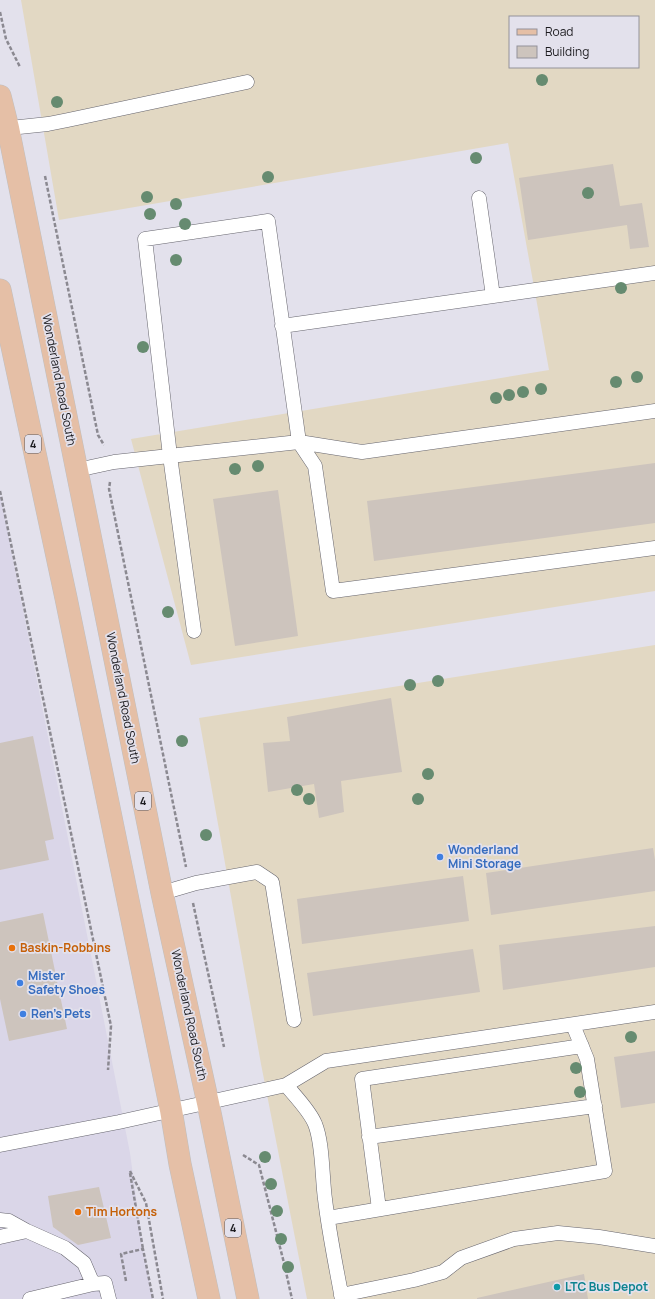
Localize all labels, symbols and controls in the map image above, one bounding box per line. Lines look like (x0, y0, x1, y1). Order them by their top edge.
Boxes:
legend (509, 16, 639, 68)
text: Road (545, 23, 573, 40)
text: Building (545, 43, 589, 60)
street label: Wonderland Road South (38, 313, 81, 447)
road number: 4 (25, 435, 41, 453)
street label: Wonderland Road South (102, 631, 145, 765)
road number: 4 (135, 792, 151, 810)
place label: Wonderland Mini Storage (448, 841, 521, 872)
marker: Wonderland Mini Storage (435, 852, 445, 862)
place label: Baskin-Robbins (20, 939, 111, 956)
marker: Baskin-Robbins (7, 943, 17, 953)
street label: Wonderland Road South (167, 948, 212, 1082)
place label: Mister Safety Shoes (28, 967, 105, 998)
marker: Mister Safety Shoes (15, 978, 25, 988)
place label: Ren's Pets (31, 1005, 91, 1022)
marker: Ren's Pets (18, 1009, 28, 1019)
place label: Tim Hortons (86, 1203, 157, 1220)
marker: Tim Hortons (73, 1207, 83, 1217)
road number: 4 (225, 1219, 241, 1237)
place label: LTC Bus Depot (565, 1278, 648, 1295)
marker: LTC Bus Depot (552, 1282, 562, 1292)

